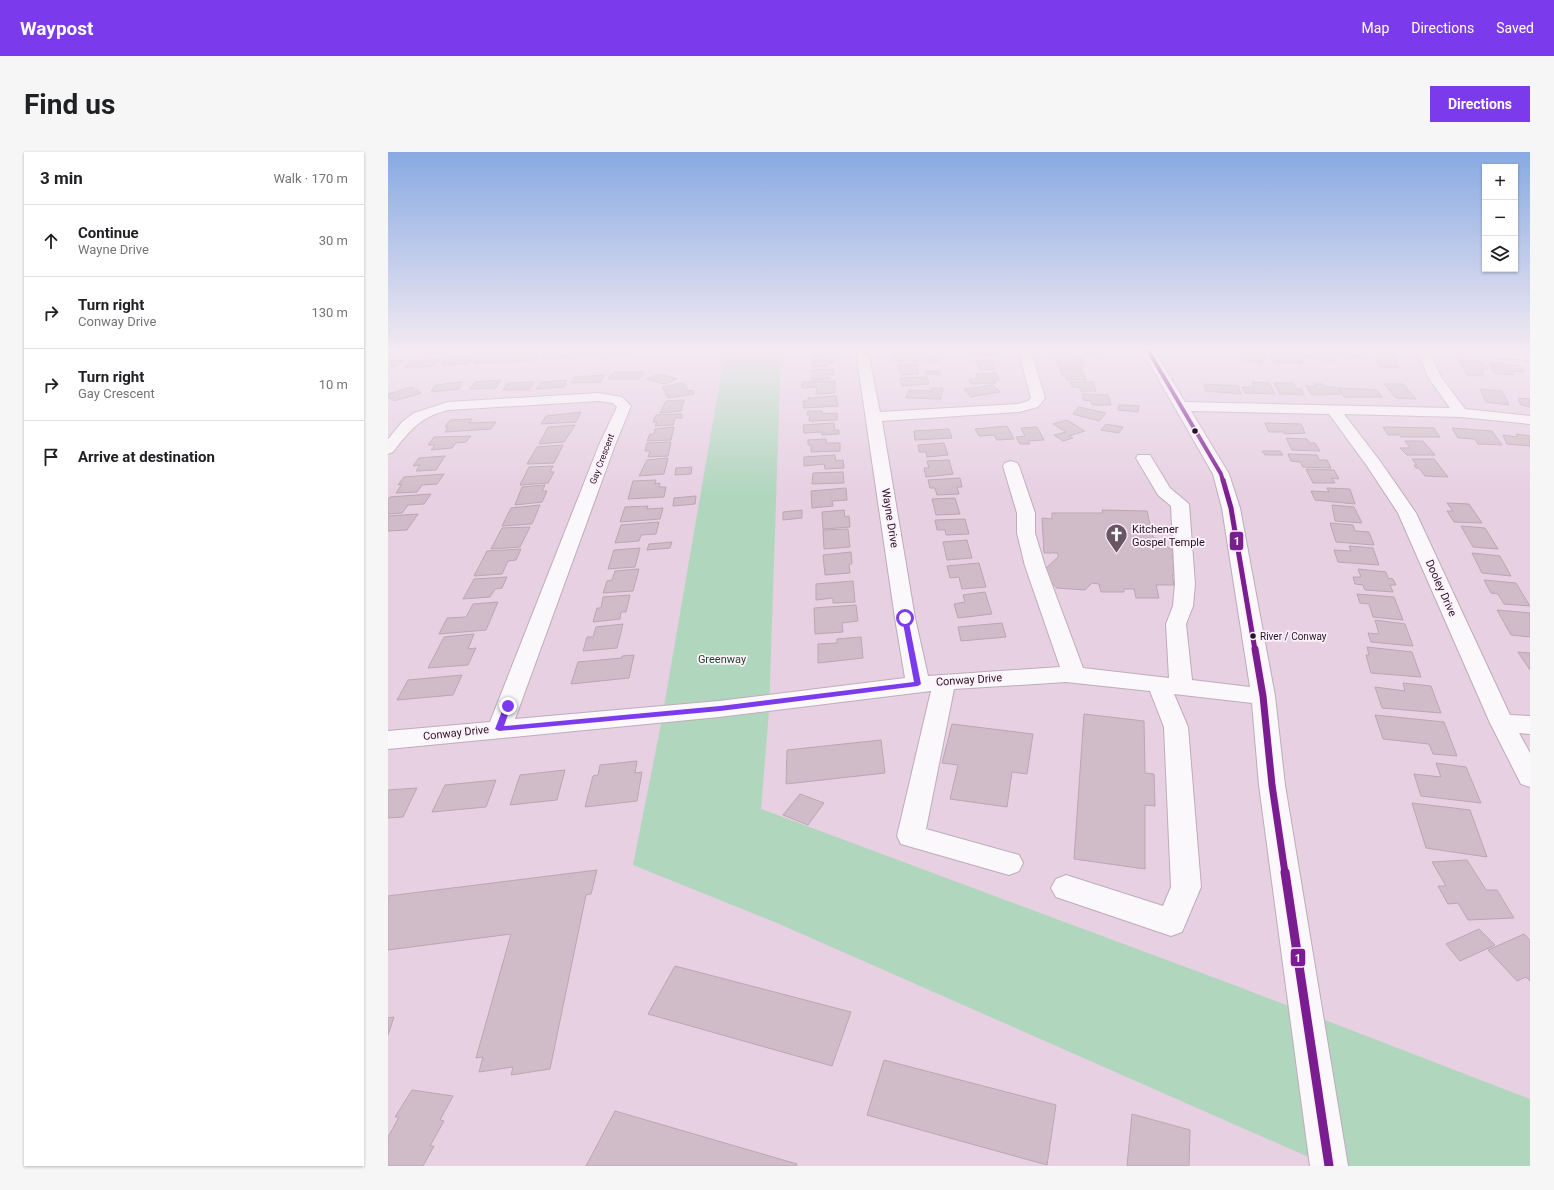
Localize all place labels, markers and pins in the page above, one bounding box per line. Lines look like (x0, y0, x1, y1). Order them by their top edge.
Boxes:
unlabelled marker (1190, 426, 1200, 436)
church icon: Kitchener Gospel Temple (1103, 522, 1129, 555)
place label: Kitchener Gospel Temple (1132, 523, 1205, 549)
marker: River / Conway (1248, 631, 1258, 641)
place label: River / Conway (1260, 631, 1327, 642)

